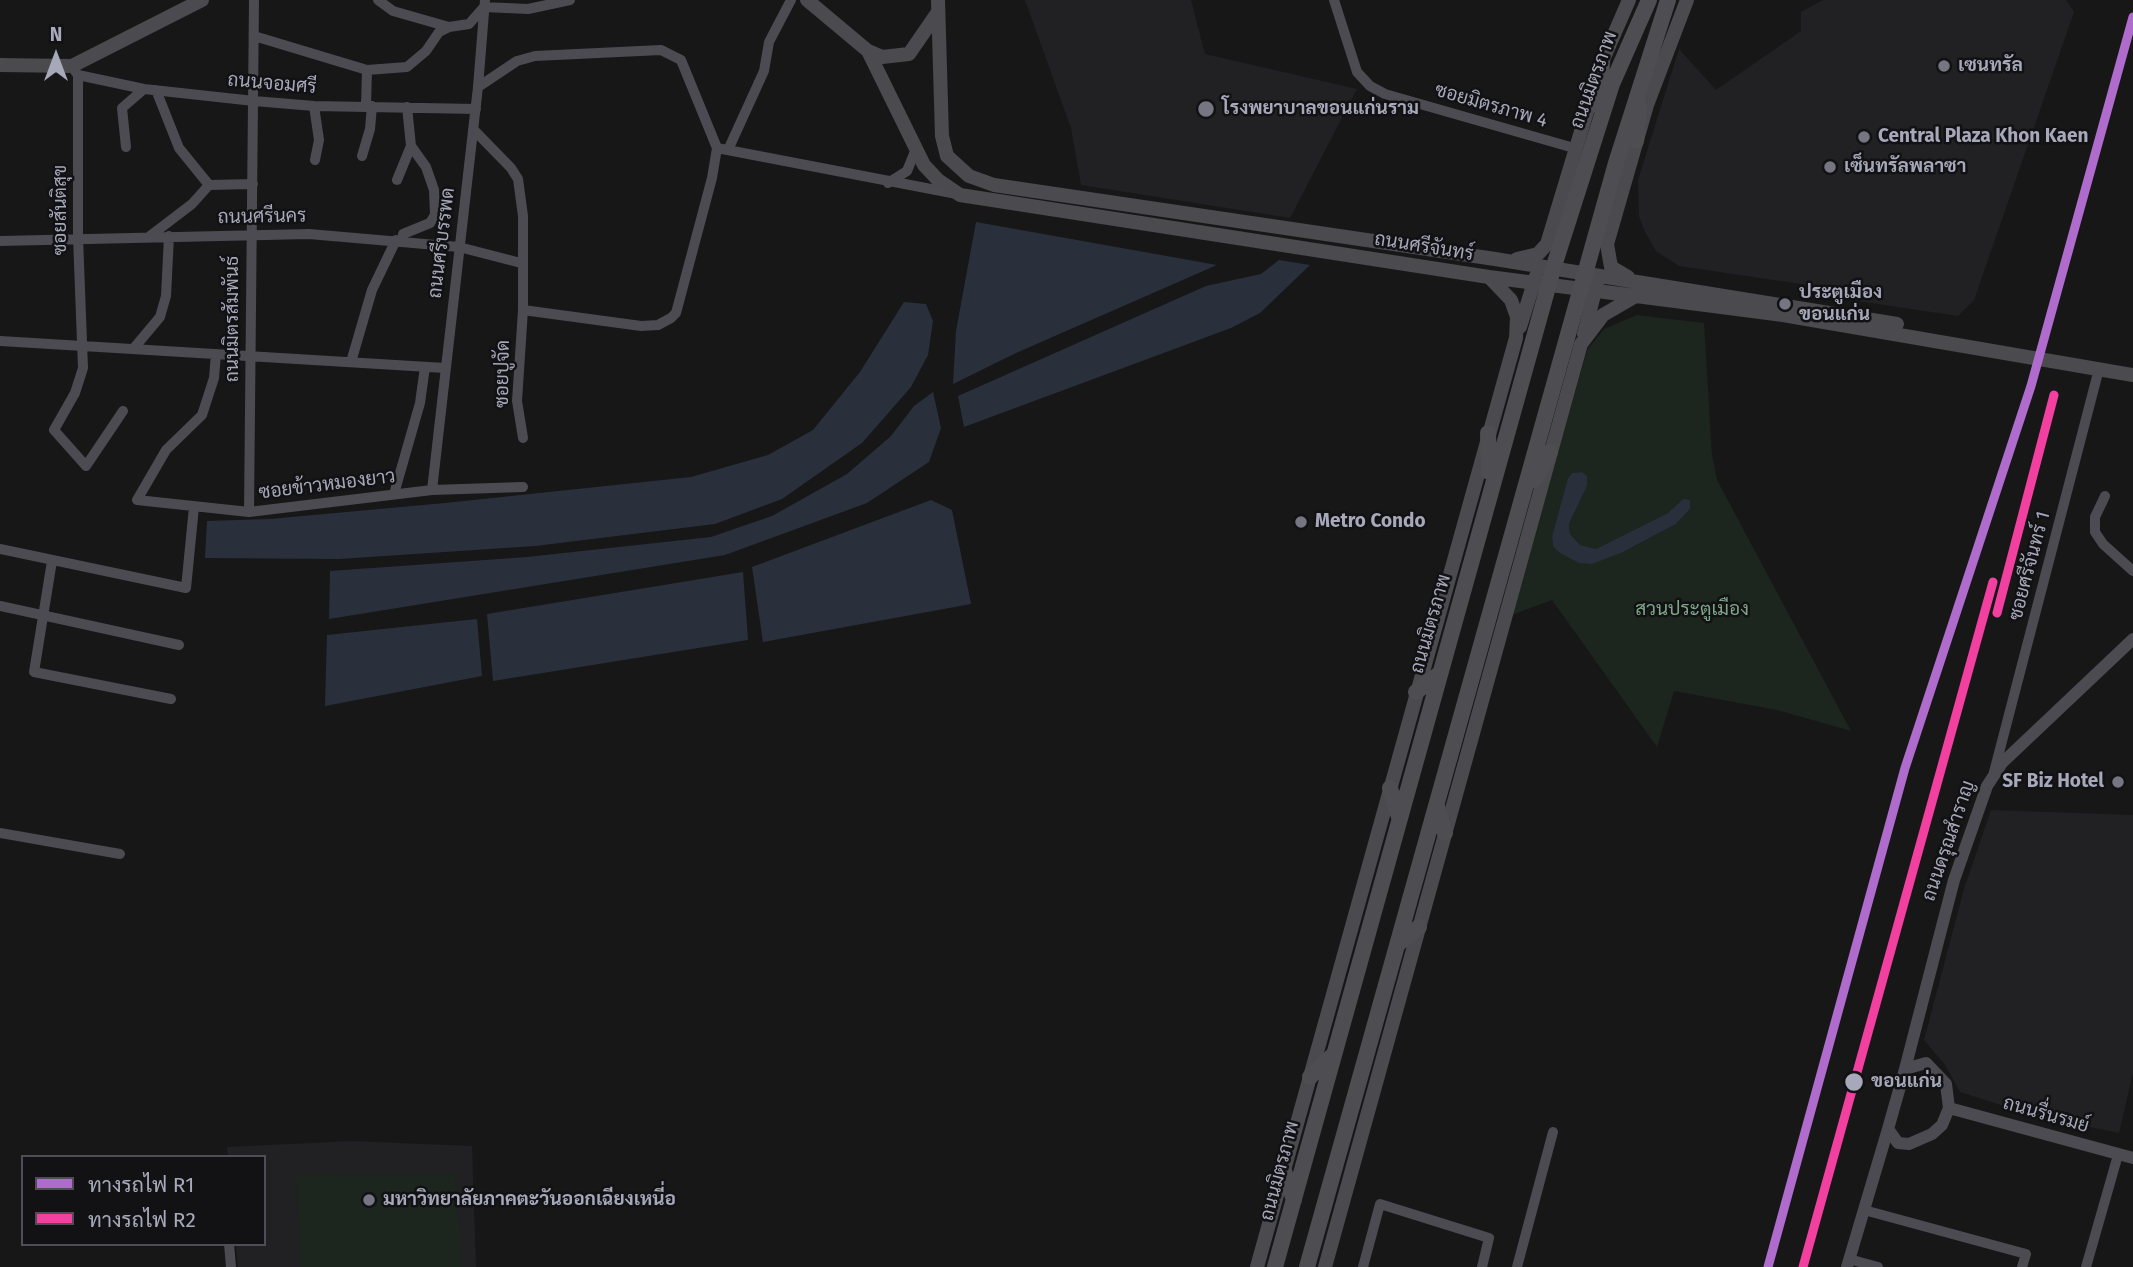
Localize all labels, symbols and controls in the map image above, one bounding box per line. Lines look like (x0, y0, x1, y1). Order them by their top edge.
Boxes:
north arrow (21, 21, 91, 91)
text: N (50, 23, 62, 46)
street label: ถนนมิตรภาพ (1566, 28, 1622, 132)
place label: เซนทรัล (1958, 55, 2023, 77)
marker: เซนทรัล (1936, 58, 1952, 74)
street label: ถนนจอมศรี (227, 69, 317, 99)
street label: ซอยมิตรภาพ 4 (1432, 79, 1550, 133)
place label: โรงพยาบาลขอนแก่นราม (1222, 98, 1419, 120)
marker: โรงพยาบาลขอนแก่นราม (1196, 99, 1216, 119)
place label: Central Plaza Khon Kaen (1878, 126, 2088, 148)
marker: Central Plaza Khon Kaen (1856, 129, 1872, 145)
place label: เซ็นทรัลพลาซา (1844, 156, 1966, 178)
marker: เซ็นทรัลพลาซา (1822, 159, 1838, 175)
street label: ซอยสันติสุข (50, 165, 72, 255)
street label: ถนนศรีบรรพด (424, 186, 460, 300)
street label: ถนนศรีนคร (217, 205, 307, 229)
street label: ถนนศรีจันทร์ (1373, 228, 1475, 266)
street label: ถนนมิตรสัมพันธ์ (222, 256, 244, 382)
place label: ประตูเมือง ขอนแก่น (1799, 282, 1882, 326)
marker: ประตูเมือง ขอนแก่น (1777, 296, 1793, 312)
street label: ซอยปูจัด (491, 340, 515, 408)
street label: ซอยข้าวหมองยาว (257, 465, 397, 505)
street label: ซอยศรีจันทร์ 1 (2004, 509, 2056, 623)
place label: Metro Condo (1315, 511, 1426, 533)
marker: Metro Condo (1293, 514, 1309, 530)
street label: ถนนมิตรภาพ (1406, 572, 1456, 676)
park label: สวนประตูเมือง (1635, 599, 1749, 621)
place label: SF Biz Hotel (2002, 771, 2104, 793)
marker: SF Biz Hotel (2110, 774, 2126, 790)
street label: ถนนดรุณสำราญ (1918, 778, 1980, 904)
marker: ขอนแก่น (1843, 1071, 1865, 1093)
place label: ขอนแก่น (1871, 1071, 1942, 1093)
street label: ถนนรื่นรมย์ (2000, 1092, 2092, 1138)
street label: ถนนมิตรภาพ (1256, 1119, 1304, 1223)
legend (21, 1155, 266, 1246)
text: ทางรถไฟ R1 (88, 1172, 194, 1198)
place label: มหาวิทยาลัยภาคตะวันออกเฉียงเหนี่อ (383, 1189, 676, 1211)
marker: มหาวิทยาลัยภาคตะวันออกเฉียงเหนี่อ (361, 1192, 377, 1208)
text: ทางรถไฟ R2 (88, 1207, 196, 1233)

